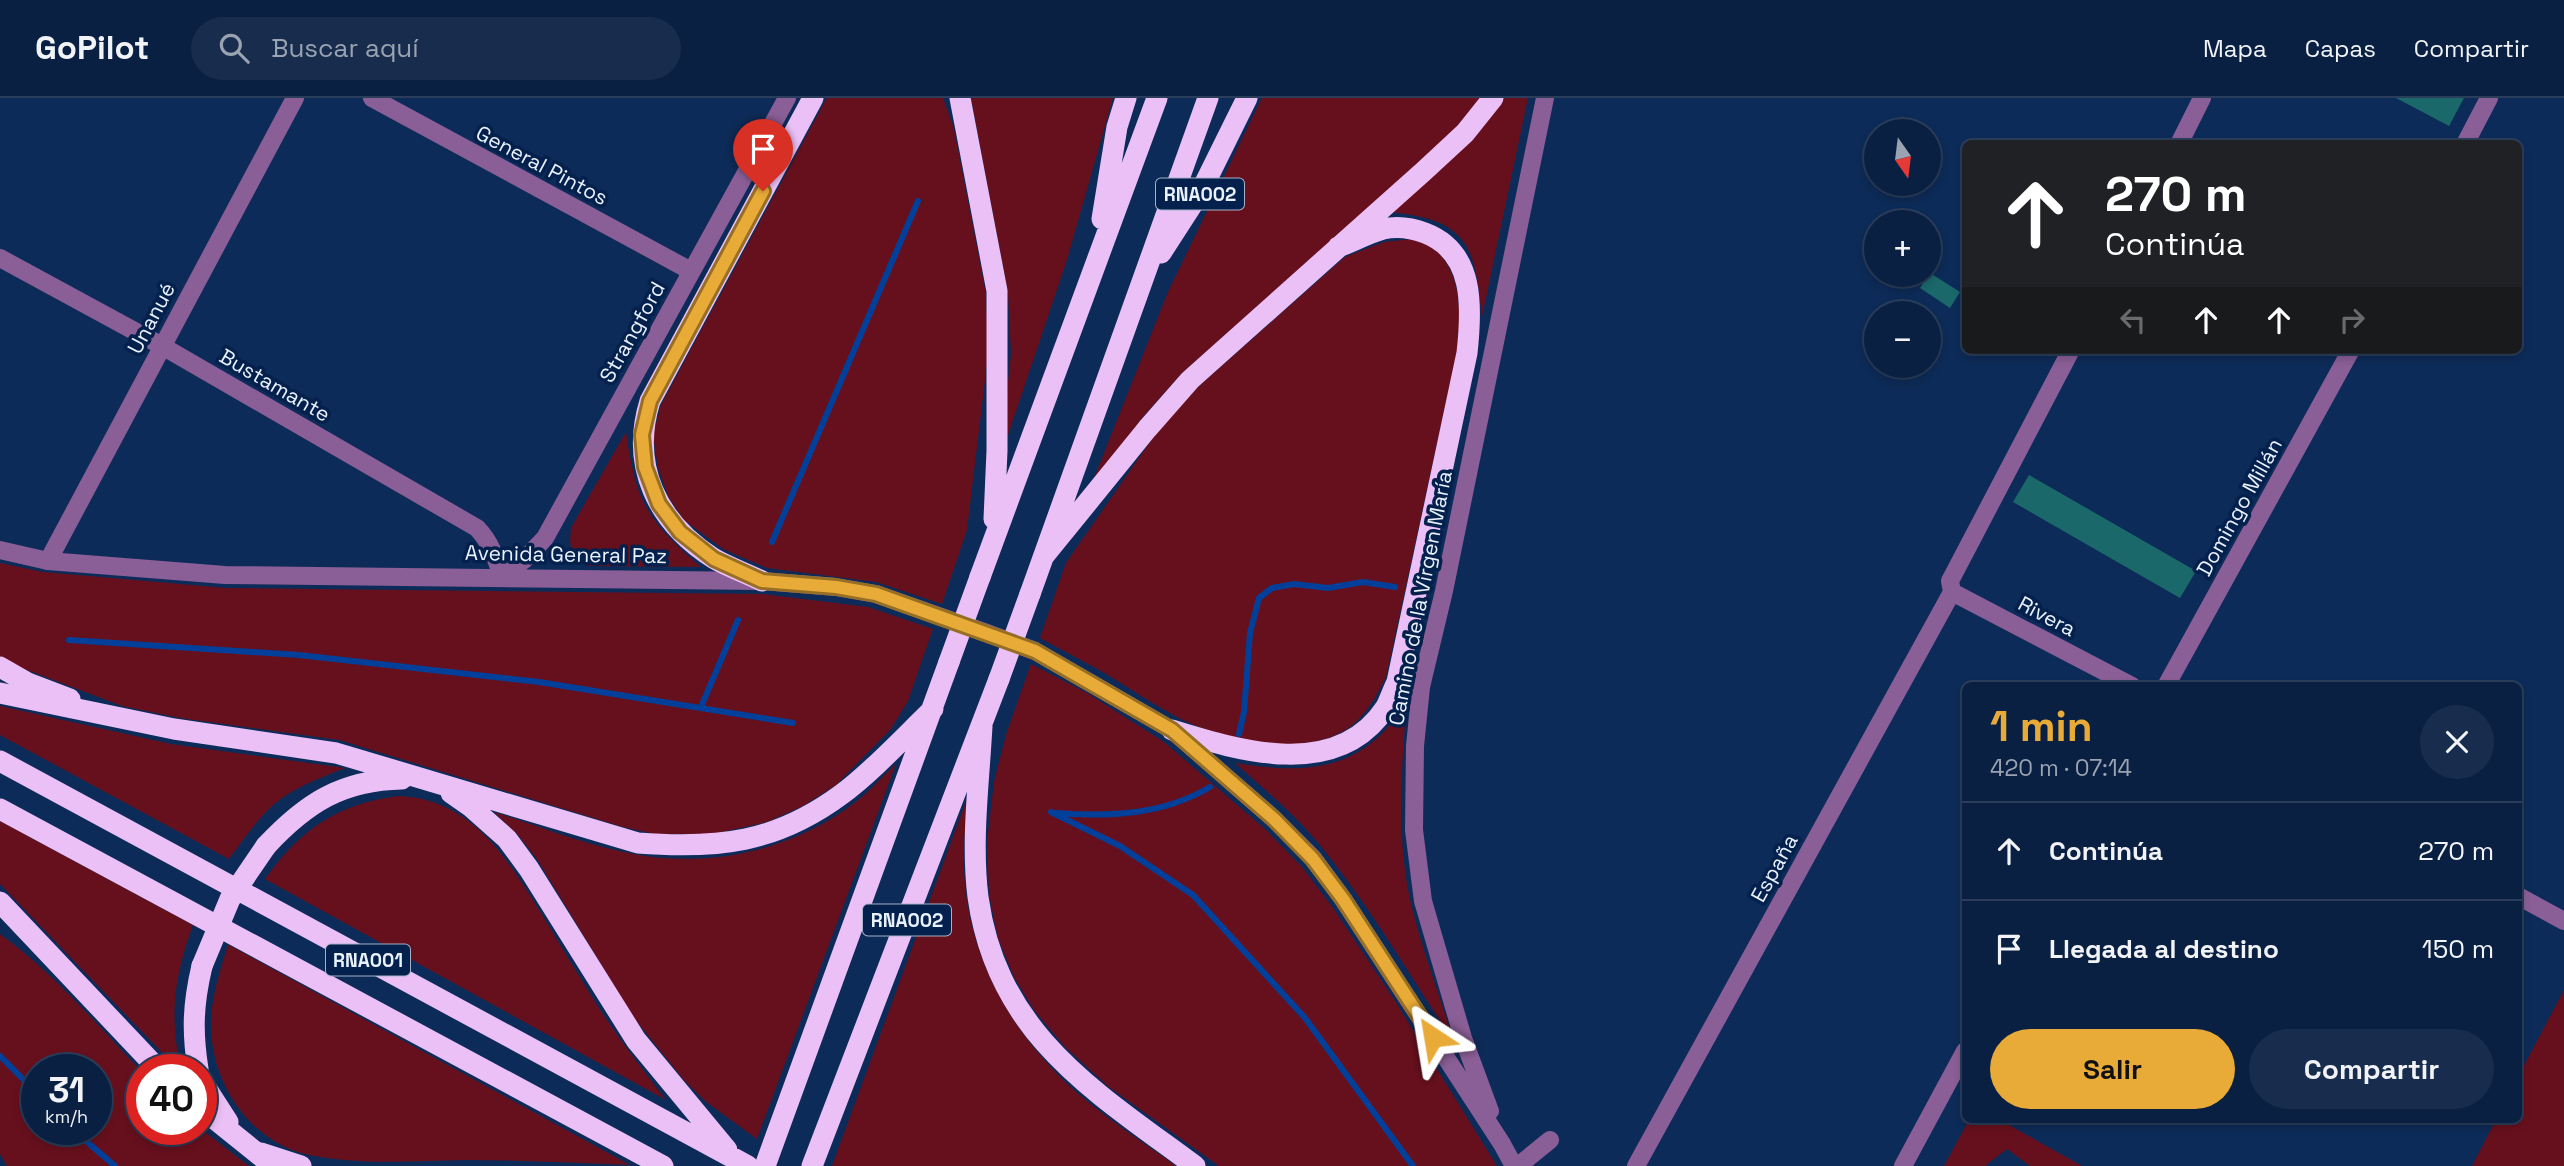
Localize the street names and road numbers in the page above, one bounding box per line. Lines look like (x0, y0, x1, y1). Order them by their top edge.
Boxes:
street label: General Pintos (471, 119, 613, 211)
road number: RNA002 (1156, 178, 1244, 209)
street label: Strangford (593, 277, 671, 387)
street label: Unanué (121, 278, 181, 358)
street label: Bustamante (215, 342, 335, 428)
street label: Domingo Millán (2190, 433, 2288, 581)
street label: Camino de la Virgen María (1382, 468, 1458, 728)
street label: Avenida General Paz (465, 539, 667, 569)
street label: Rivera (2014, 590, 2080, 642)
street label: España (1744, 829, 1804, 907)
road number: RNA002 (863, 904, 951, 936)
road number: RNA001 (326, 944, 410, 975)

